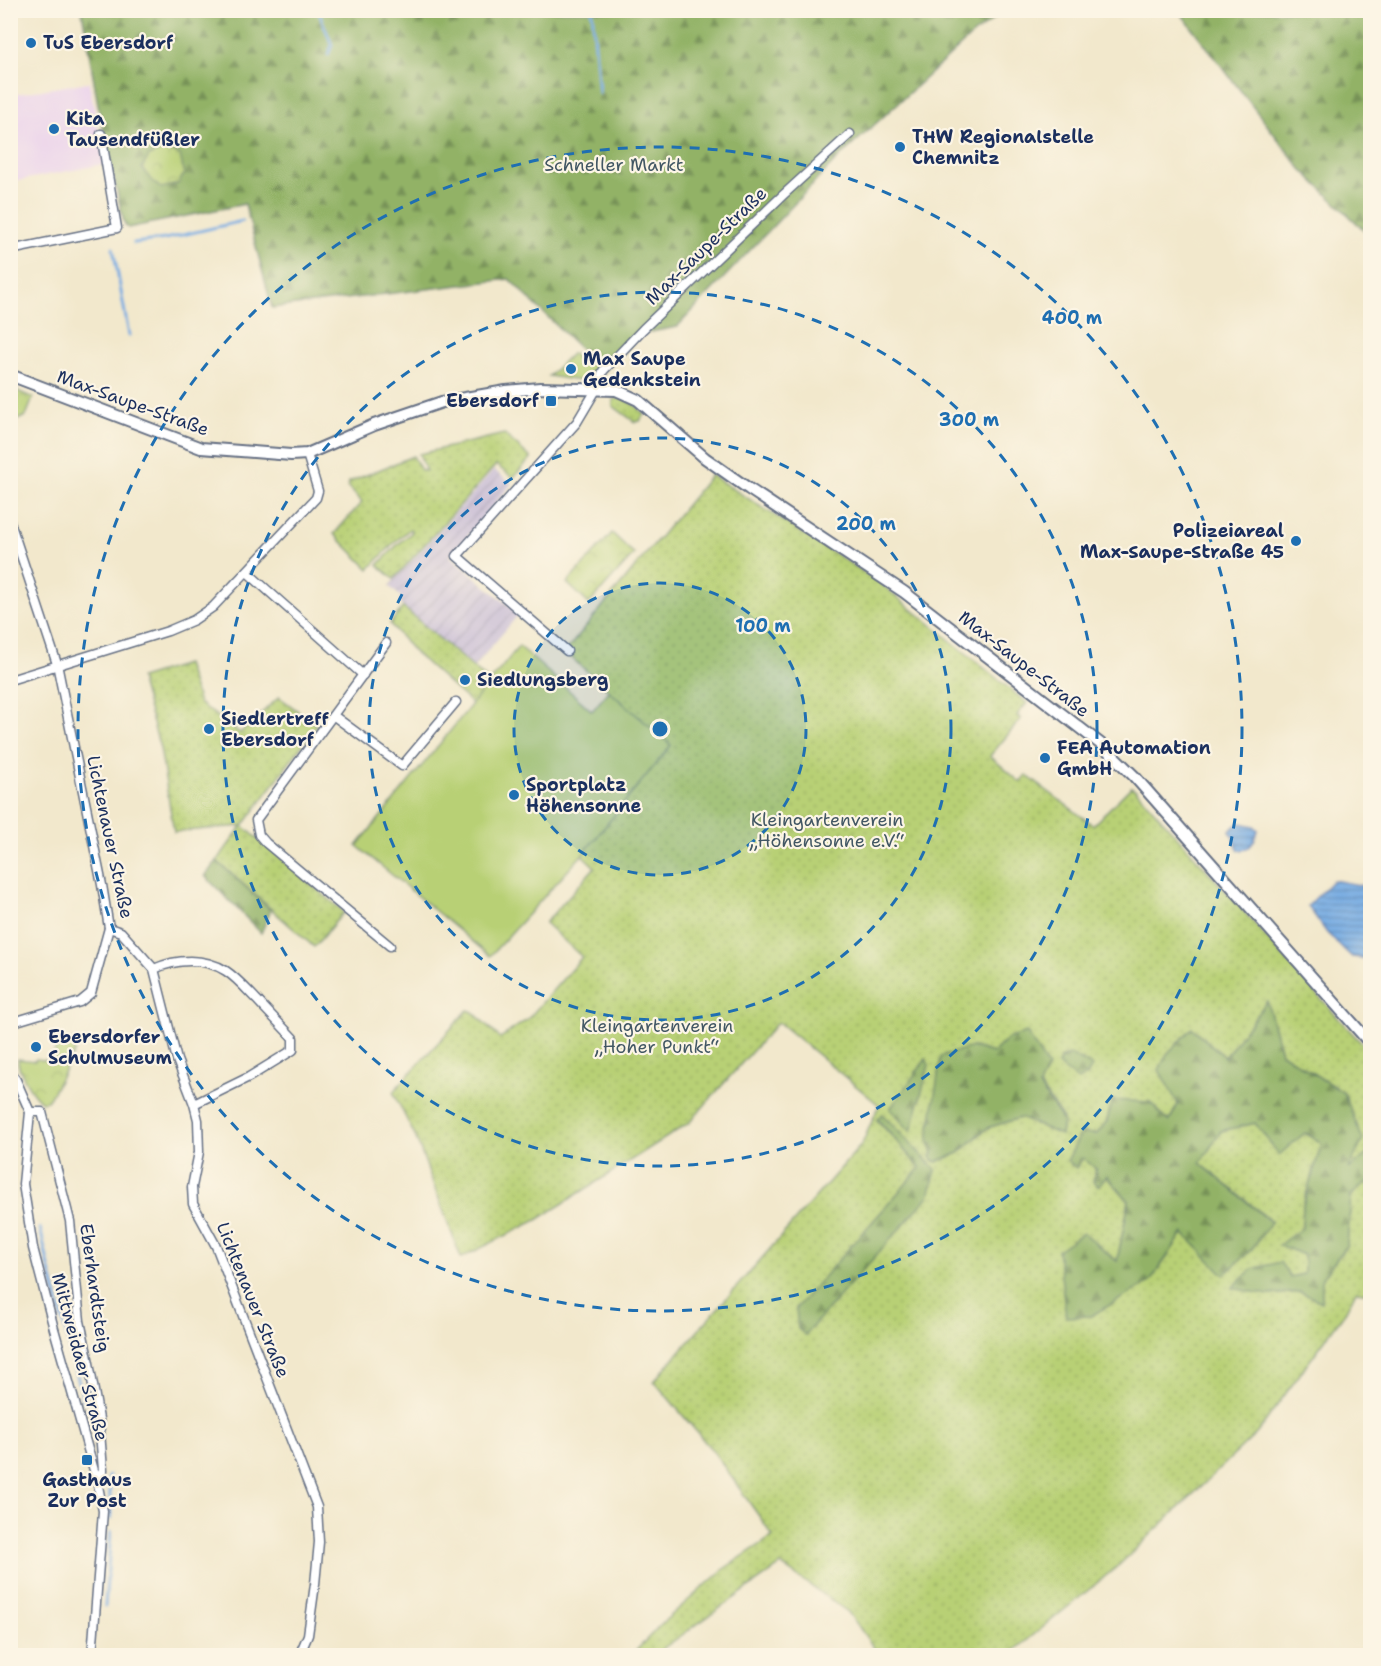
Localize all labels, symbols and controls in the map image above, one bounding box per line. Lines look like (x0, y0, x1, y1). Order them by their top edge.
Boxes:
place label: TuS Ebersdorf (43, 31, 174, 55)
marker: TuS Ebersdorf (24, 36, 38, 50)
place label: Kita Tausendfüßler (66, 107, 200, 152)
marker: Kita Tausendfüßler (47, 122, 61, 136)
place label: THW Regionalstelle Chemnitz (912, 125, 1094, 170)
marker: THW Regionalstelle Chemnitz (893, 140, 907, 154)
park label: Schneller Markt (544, 153, 684, 177)
street label: Max-Saupe-Straße (640, 182, 772, 310)
text: 400 m (1042, 306, 1103, 330)
place label: Max Saupe Gedenkstein (583, 347, 701, 392)
marker: Max Saupe Gedenkstein (564, 362, 578, 376)
street label: Max-Saupe-Straße (54, 364, 212, 442)
place label: Ebersdorf (446, 389, 540, 413)
marker: Ebersdorf (544, 394, 558, 408)
text: 300 m (939, 408, 1000, 432)
text: 200 m (836, 512, 897, 536)
place label: Polizeiareal Max-Saupe-Straße 45 (1080, 519, 1284, 564)
marker: Polizeiareal Max-Saupe-Straße 45 (1289, 534, 1303, 548)
street label: Max-Saupe-Straße (954, 605, 1094, 723)
text: 100 m (735, 614, 791, 638)
place label: Siedlungsberg (477, 668, 609, 692)
marker: Siedlungsberg (458, 673, 472, 687)
place label: Siedlertreff Ebersdorf (221, 707, 329, 752)
centre of rings (650, 719, 670, 739)
marker: Siedlertreff Ebersdorf (202, 722, 216, 736)
place label: FEA Automation GmbH (1057, 736, 1211, 781)
marker: FEA Automation GmbH (1038, 751, 1052, 765)
street label: Lichtenauer Straße (81, 753, 139, 921)
place label: Sportplatz Höhensonne (526, 773, 641, 818)
marker: Sportplatz Höhensonne (507, 788, 521, 802)
park label: Kleingartenverein „Höhensonne e.V.“ (749, 808, 905, 853)
park label: Kleingartenverein „Hoher Punkt“ (581, 1014, 733, 1059)
place label: Ebersdorfer Schulmuseum (48, 1025, 172, 1070)
marker: Ebersdorfer Schulmuseum (29, 1040, 43, 1054)
street label: Lichtenauer Straße (211, 1219, 295, 1381)
street label: Eberhardtsteig (74, 1222, 116, 1354)
street label: Mittweidaer Straße (46, 1270, 114, 1444)
marker: Gasthaus Zur Post (80, 1453, 94, 1467)
place label: Gasthaus Zur Post (42, 1468, 132, 1513)

